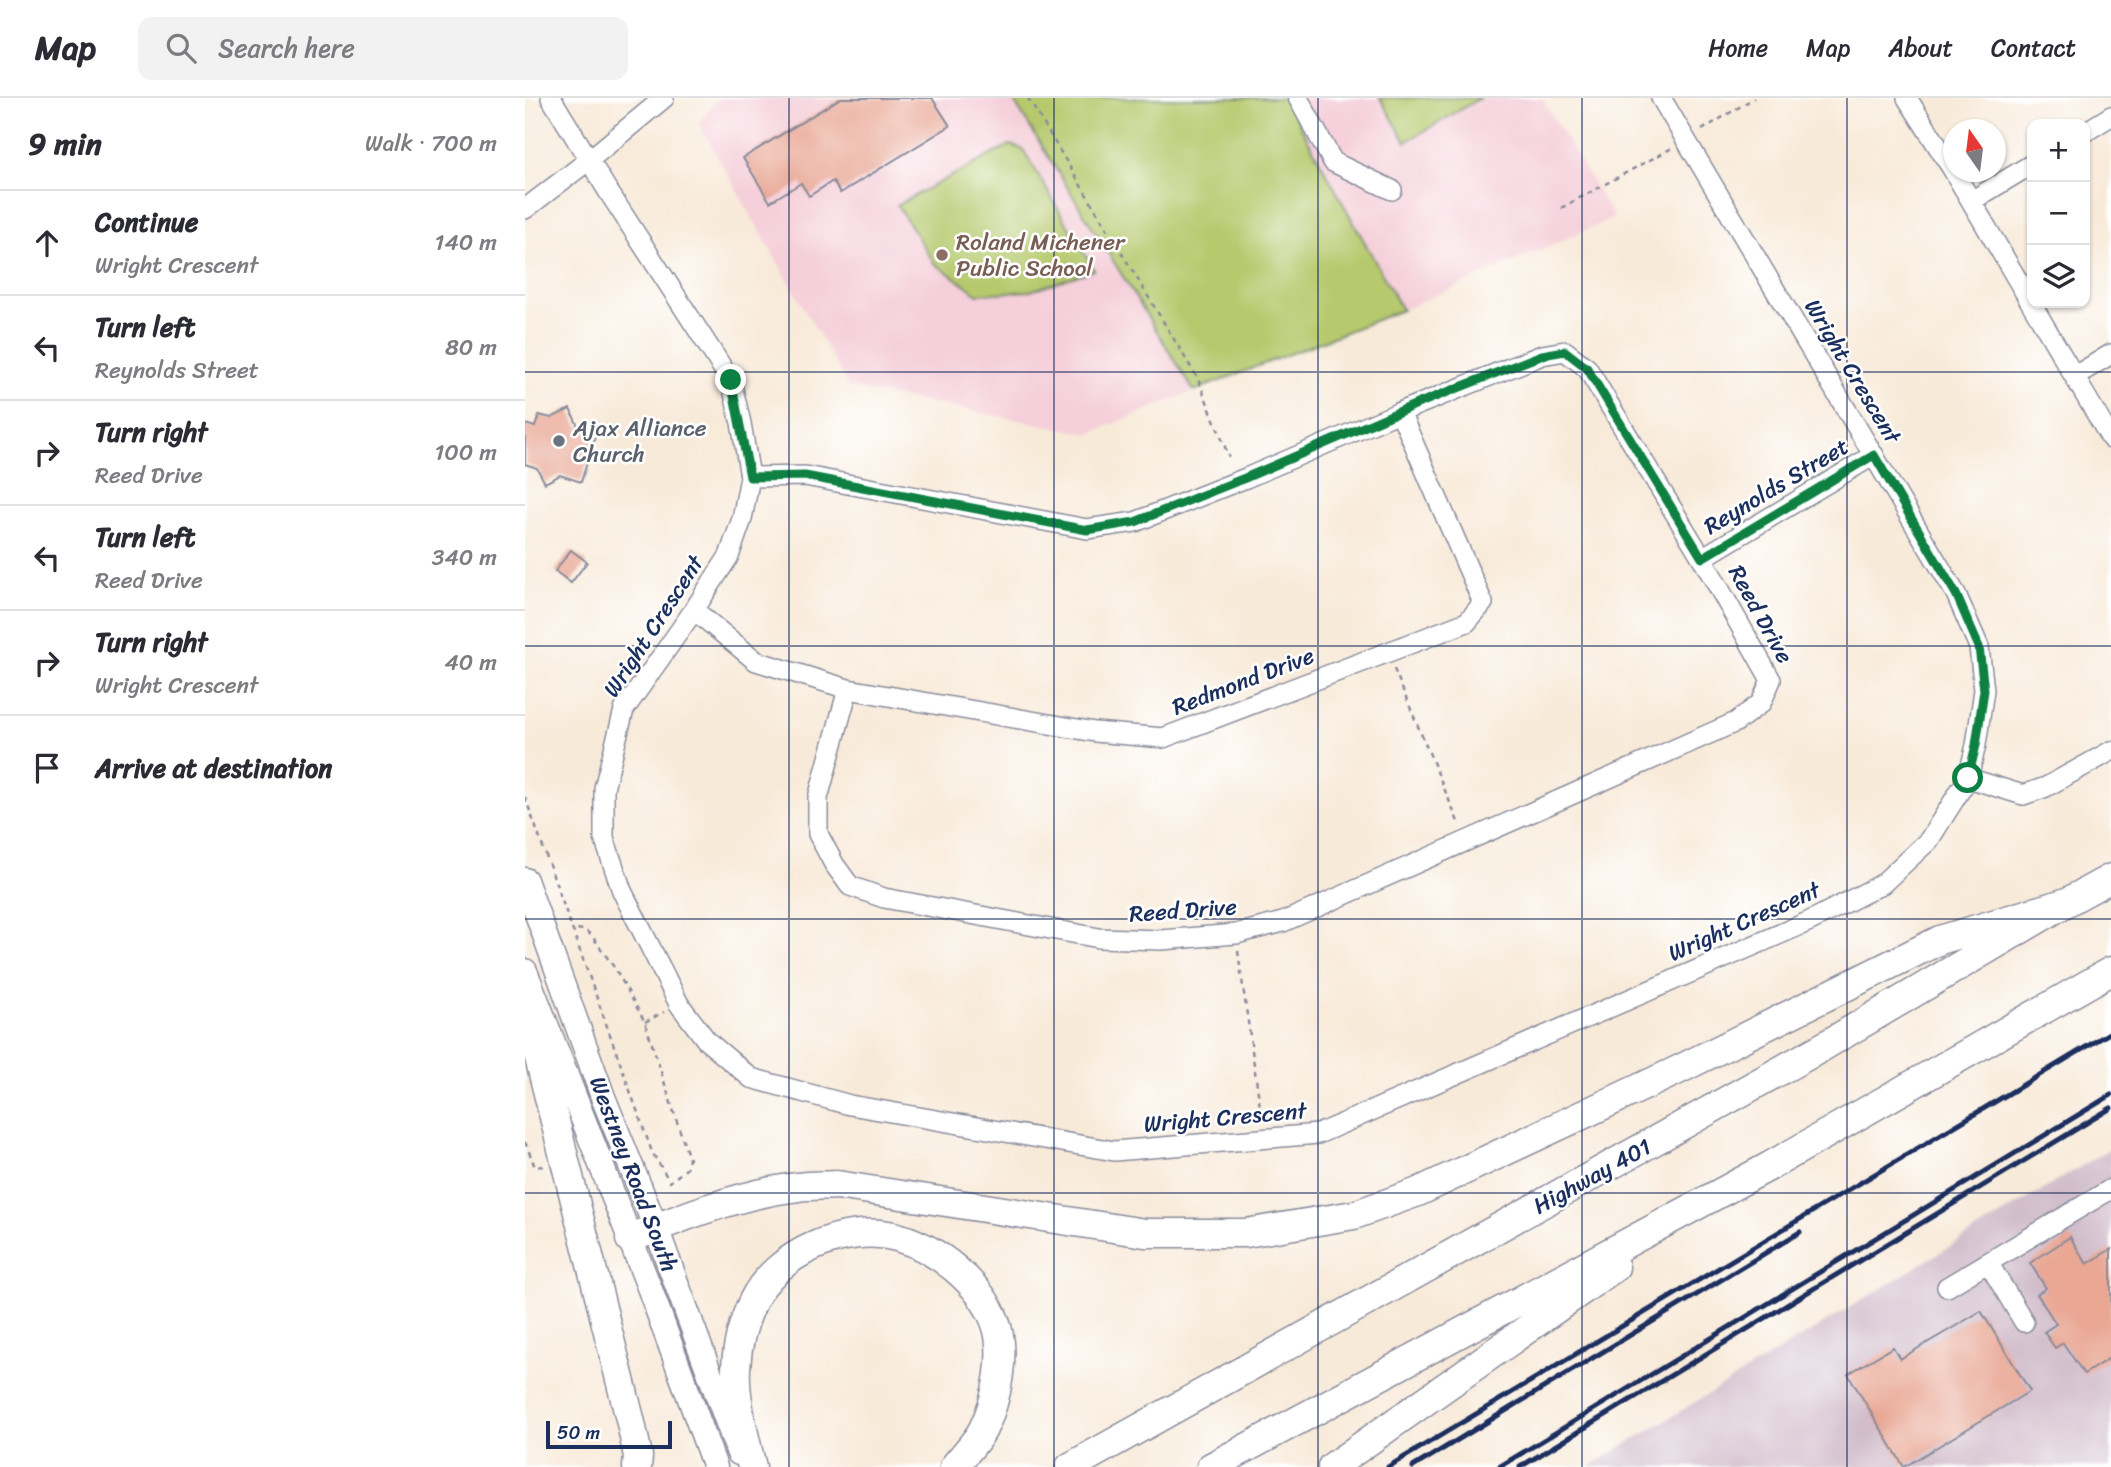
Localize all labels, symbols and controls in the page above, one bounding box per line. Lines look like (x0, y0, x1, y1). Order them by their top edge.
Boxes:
search box (138, 17, 628, 80)
text: Map (35, 19, 96, 77)
text: Search here (218, 25, 355, 71)
text: Home (1708, 27, 1768, 69)
text: Map (1806, 27, 1850, 69)
text: About (1888, 27, 1953, 69)
text: Contact (1991, 27, 2076, 69)
icon: search (162, 29, 200, 67)
text: 9 min (28, 117, 102, 171)
north arrow (1943, 119, 2006, 182)
map controls (2027, 119, 2090, 308)
button: + (2027, 119, 2090, 182)
text: Walk · 700 m (365, 123, 497, 164)
button: − (2027, 182, 2090, 245)
text: Continue (95, 199, 198, 245)
text: 140 m (435, 222, 497, 263)
place label: Roland Michener Public School (956, 222, 1126, 289)
icon: ahead (28, 224, 66, 262)
text: Wright Crescent (95, 245, 258, 286)
button: layers (2027, 245, 2090, 308)
marker: Roland Michener Public School (934, 247, 950, 263)
street label: Wright Crescent (1793, 291, 1913, 453)
text: Turn left (95, 304, 195, 350)
text: 80 m (445, 327, 497, 368)
icon: left (28, 329, 66, 367)
text: Reynolds Street (95, 350, 259, 391)
route end (715, 364, 746, 395)
place label: Ajax Alliance Church (572, 408, 707, 475)
text: Turn right (95, 409, 208, 455)
street label: Reynolds Street (1695, 427, 1857, 546)
text: 100 m (434, 432, 497, 473)
marker: Ajax Alliance Church (551, 433, 567, 449)
icon: right (28, 434, 66, 472)
text: Reed Drive (95, 455, 203, 496)
text: Turn left (95, 514, 195, 560)
text: 340 m (432, 537, 497, 578)
icon: left (28, 539, 66, 577)
street label: Wright Crescent (592, 545, 716, 706)
street label: Reed Drive (1717, 557, 1805, 671)
text: Reed Drive (95, 560, 203, 601)
text: Turn right (95, 619, 208, 665)
street label: Redmond Drive (1166, 635, 1321, 727)
text: 40 m (444, 642, 497, 683)
icon: right (28, 644, 66, 682)
text: Wright Crescent (95, 665, 258, 706)
text: Arrive at destination (95, 745, 332, 791)
icon: arrive (28, 749, 66, 787)
route start (1952, 762, 1983, 793)
street label: Wright Crescent (1661, 869, 1829, 973)
street label: Reed Drive (1128, 886, 1238, 935)
street label: Westney Road South (577, 1070, 690, 1278)
street label: Wright Crescent (1142, 1090, 1310, 1145)
street label: Highway 401 (1525, 1127, 1659, 1226)
text: 50 m (557, 1416, 600, 1449)
scale bar (546, 1418, 672, 1450)

